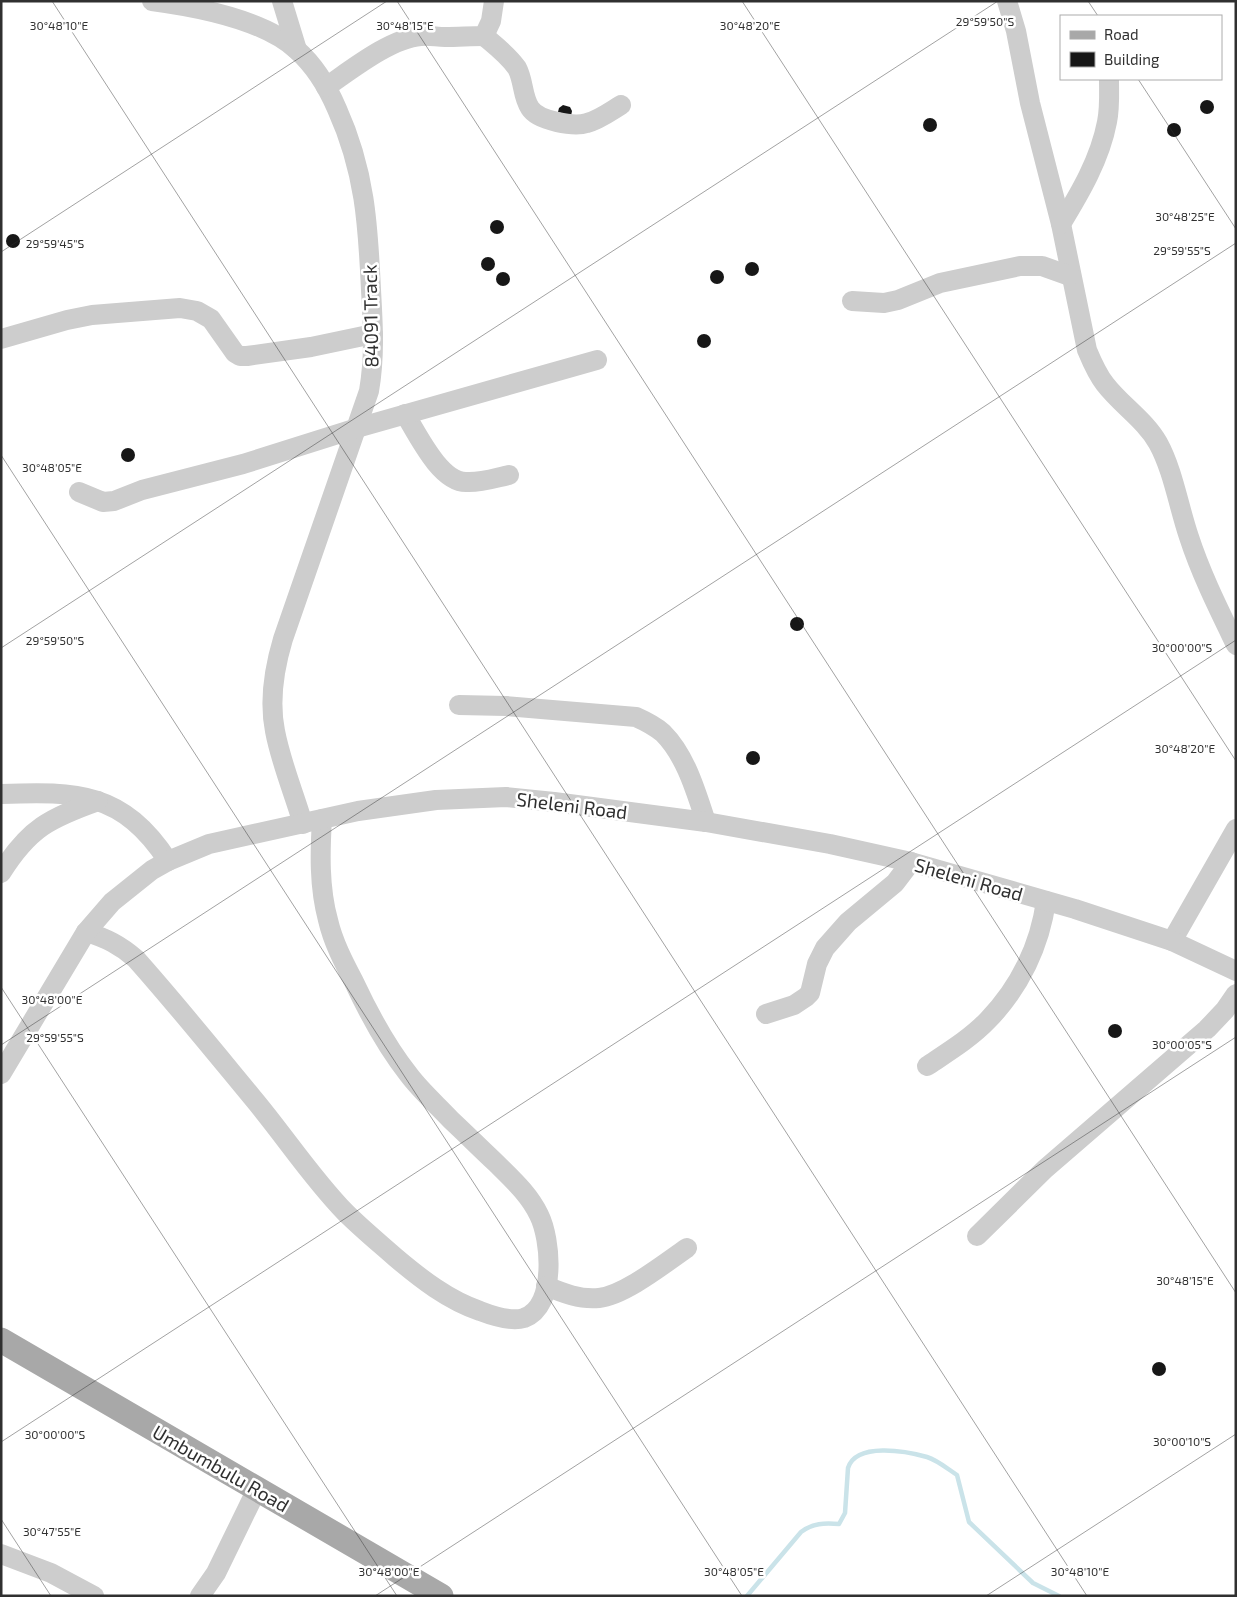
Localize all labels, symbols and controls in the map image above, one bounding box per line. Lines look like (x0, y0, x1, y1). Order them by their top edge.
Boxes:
text: 29°59'50"S (956, 14, 1014, 28)
legend (1060, 15, 1222, 80)
text: 30°48'10"E (30, 18, 88, 32)
text: 30°48'15"E (376, 18, 434, 32)
text: 30°48'20"E (720, 18, 780, 32)
text: Road (1104, 25, 1139, 43)
text: Building (1104, 50, 1160, 68)
text: 30°48'25"E (1155, 209, 1215, 223)
text: 29°59'45"S (26, 236, 84, 250)
text: 29°59'55"S (1153, 243, 1211, 257)
street label: 84091 Track (358, 264, 382, 368)
text: 30°48'05"E (22, 460, 82, 474)
text: 29°59'50"S (26, 633, 84, 647)
text: 30°00'00"S (1152, 640, 1213, 654)
text: 30°48'20"E (1155, 741, 1215, 755)
street label: Sheleni Road (515, 787, 629, 823)
street label: Sheleni Road (912, 853, 1026, 905)
text: 30°48'00"E (22, 992, 83, 1006)
text: 29°59'55"S (26, 1030, 84, 1044)
text: 30°00'05"S (1152, 1037, 1212, 1051)
text: 30°48'15"E (1156, 1273, 1214, 1287)
street label: Umbumbulu Road (149, 1420, 293, 1516)
text: 30°00'00"S (25, 1427, 86, 1441)
text: 30°00'10"S (1153, 1434, 1211, 1448)
text: 30°47'55"E (23, 1524, 81, 1538)
text: 30°48'00"E (359, 1564, 420, 1578)
text: 30°48'05"E (704, 1564, 764, 1578)
text: 30°48'10"E (1051, 1564, 1109, 1578)

